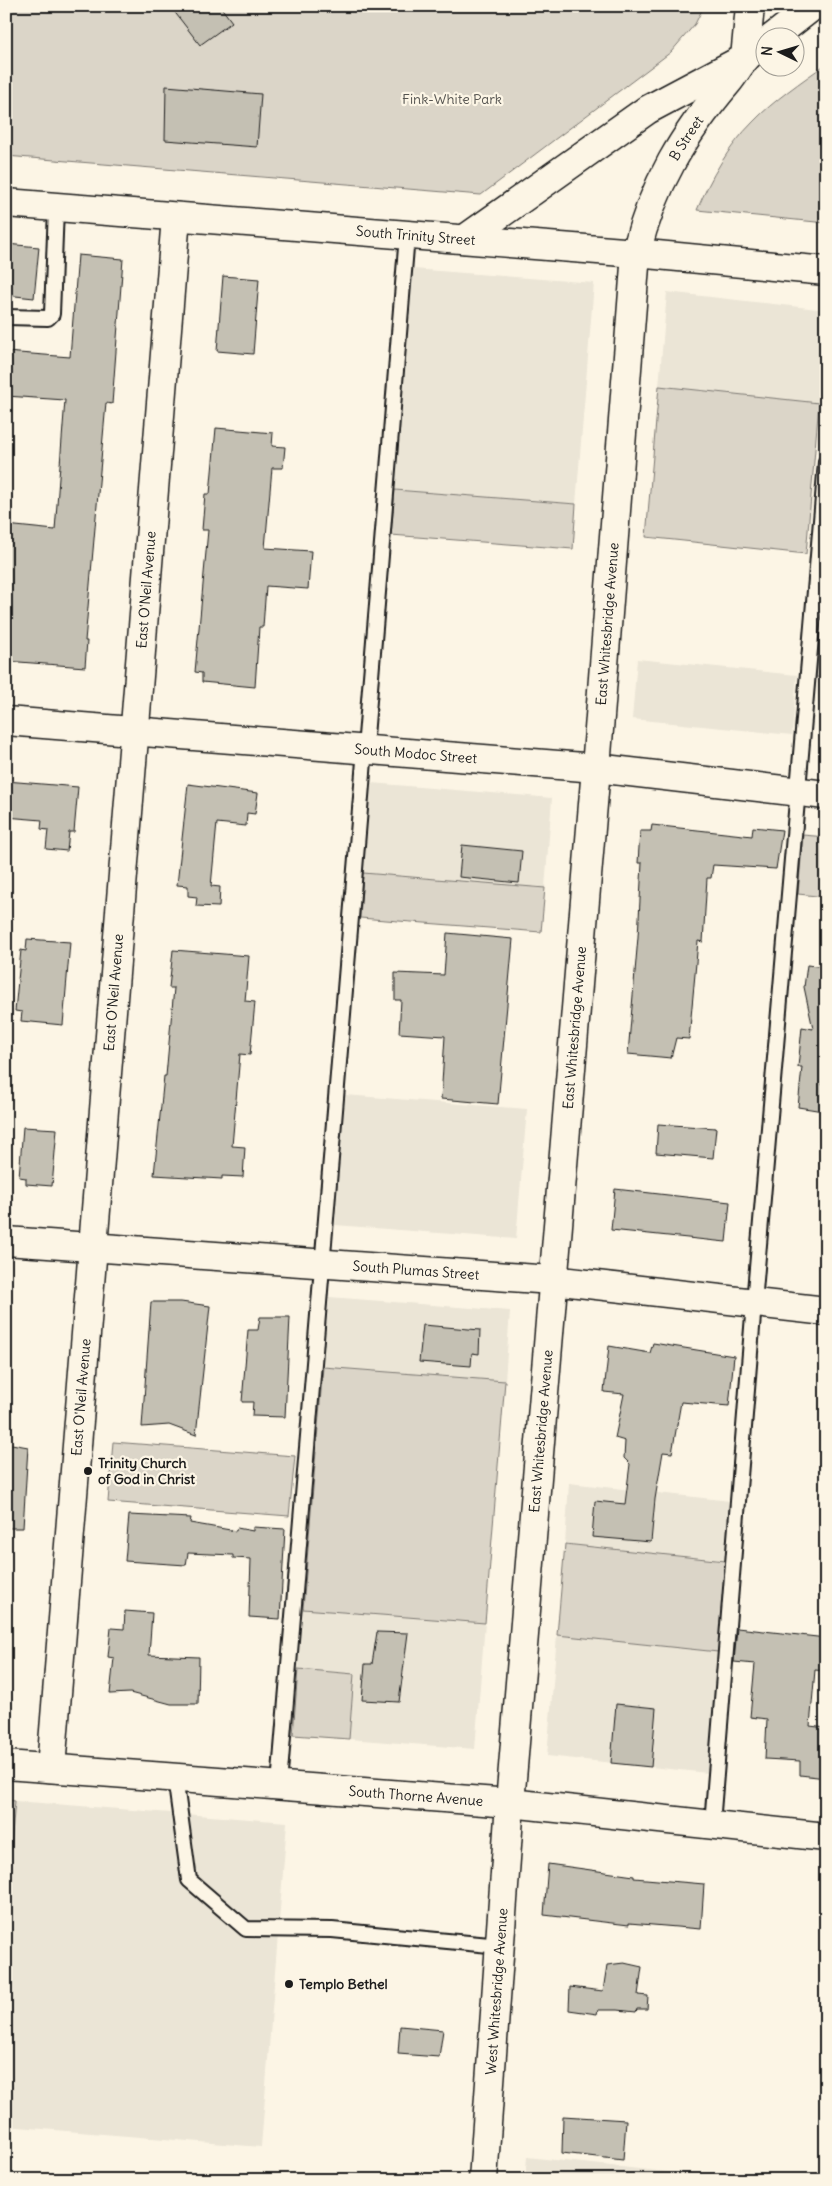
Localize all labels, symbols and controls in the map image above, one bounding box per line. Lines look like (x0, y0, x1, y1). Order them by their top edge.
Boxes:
north arrow (754, 28, 804, 78)
text: N (758, 45, 776, 56)
park label: Fink-White Park (402, 90, 502, 108)
street label: B Street (665, 112, 707, 164)
street label: South Trinity Street (355, 222, 476, 249)
street label: East O'Neil Avenue (132, 530, 160, 649)
street label: East Whitesbridge Avenue (592, 542, 622, 706)
street label: South Modoc Street (354, 740, 478, 768)
street label: East O'Neil Avenue (100, 933, 127, 1052)
street label: East Whitesbridge Avenue (559, 945, 590, 1110)
street label: South Plumas Street (352, 1257, 480, 1284)
street label: East O'Neil Avenue (67, 1338, 95, 1457)
street label: East Whitesbridge Avenue (525, 1349, 557, 1513)
place label: Trinity Church of God in Christ (98, 1454, 195, 1488)
marker: Trinity Church of God in Christ (82, 1465, 94, 1477)
street label: South Thorne Avenue (348, 1782, 484, 1810)
street label: West Whitesbridge Avenue (482, 1907, 511, 2075)
place label: Templo Bethel (299, 1975, 388, 1993)
marker: Templo Bethel (283, 1978, 295, 1990)

